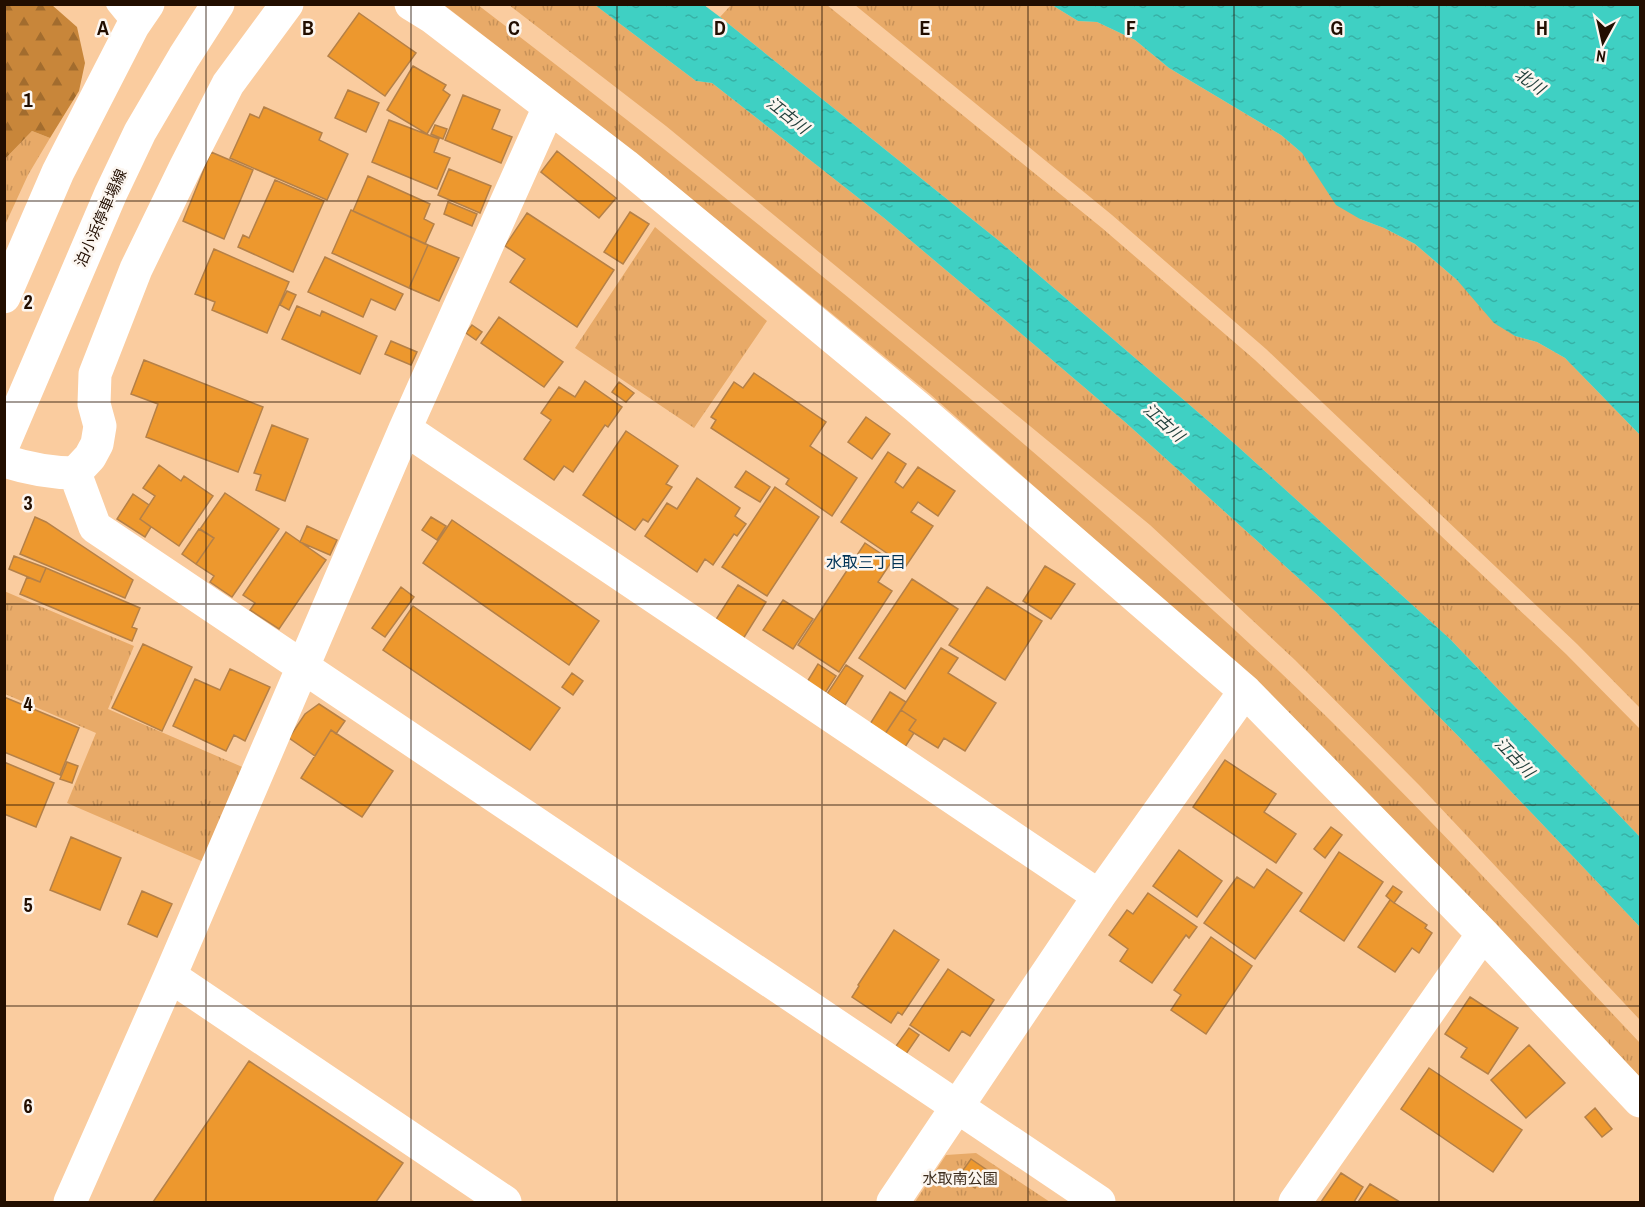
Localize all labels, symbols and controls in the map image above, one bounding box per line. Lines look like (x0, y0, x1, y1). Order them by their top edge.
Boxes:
north arrow (1573, 12, 1633, 72)
text: A (97, 14, 109, 41)
text: B (302, 14, 314, 41)
text: C (508, 14, 520, 41)
text: D (714, 14, 726, 41)
text: E (920, 14, 931, 41)
text: F (1126, 14, 1136, 41)
text: G (1331, 14, 1343, 41)
text: H (1536, 14, 1548, 41)
text: N (1595, 45, 1607, 68)
water label: 北川 (1511, 63, 1551, 100)
text: 1 (23, 86, 33, 113)
water label: 江古川 (762, 92, 815, 140)
street label: 泊小浜停車場線 (70, 166, 131, 270)
text: 2 (23, 288, 33, 315)
water label: 江古川 (1139, 398, 1191, 448)
text: 3 (23, 489, 33, 516)
district label: 水取三丁目 (826, 551, 906, 573)
text: 4 (23, 690, 33, 717)
water label: 江古川 (1490, 732, 1541, 783)
text: 5 (23, 891, 33, 918)
text: 6 (23, 1092, 33, 1119)
park label: 水取南公園 (922, 1168, 998, 1189)

